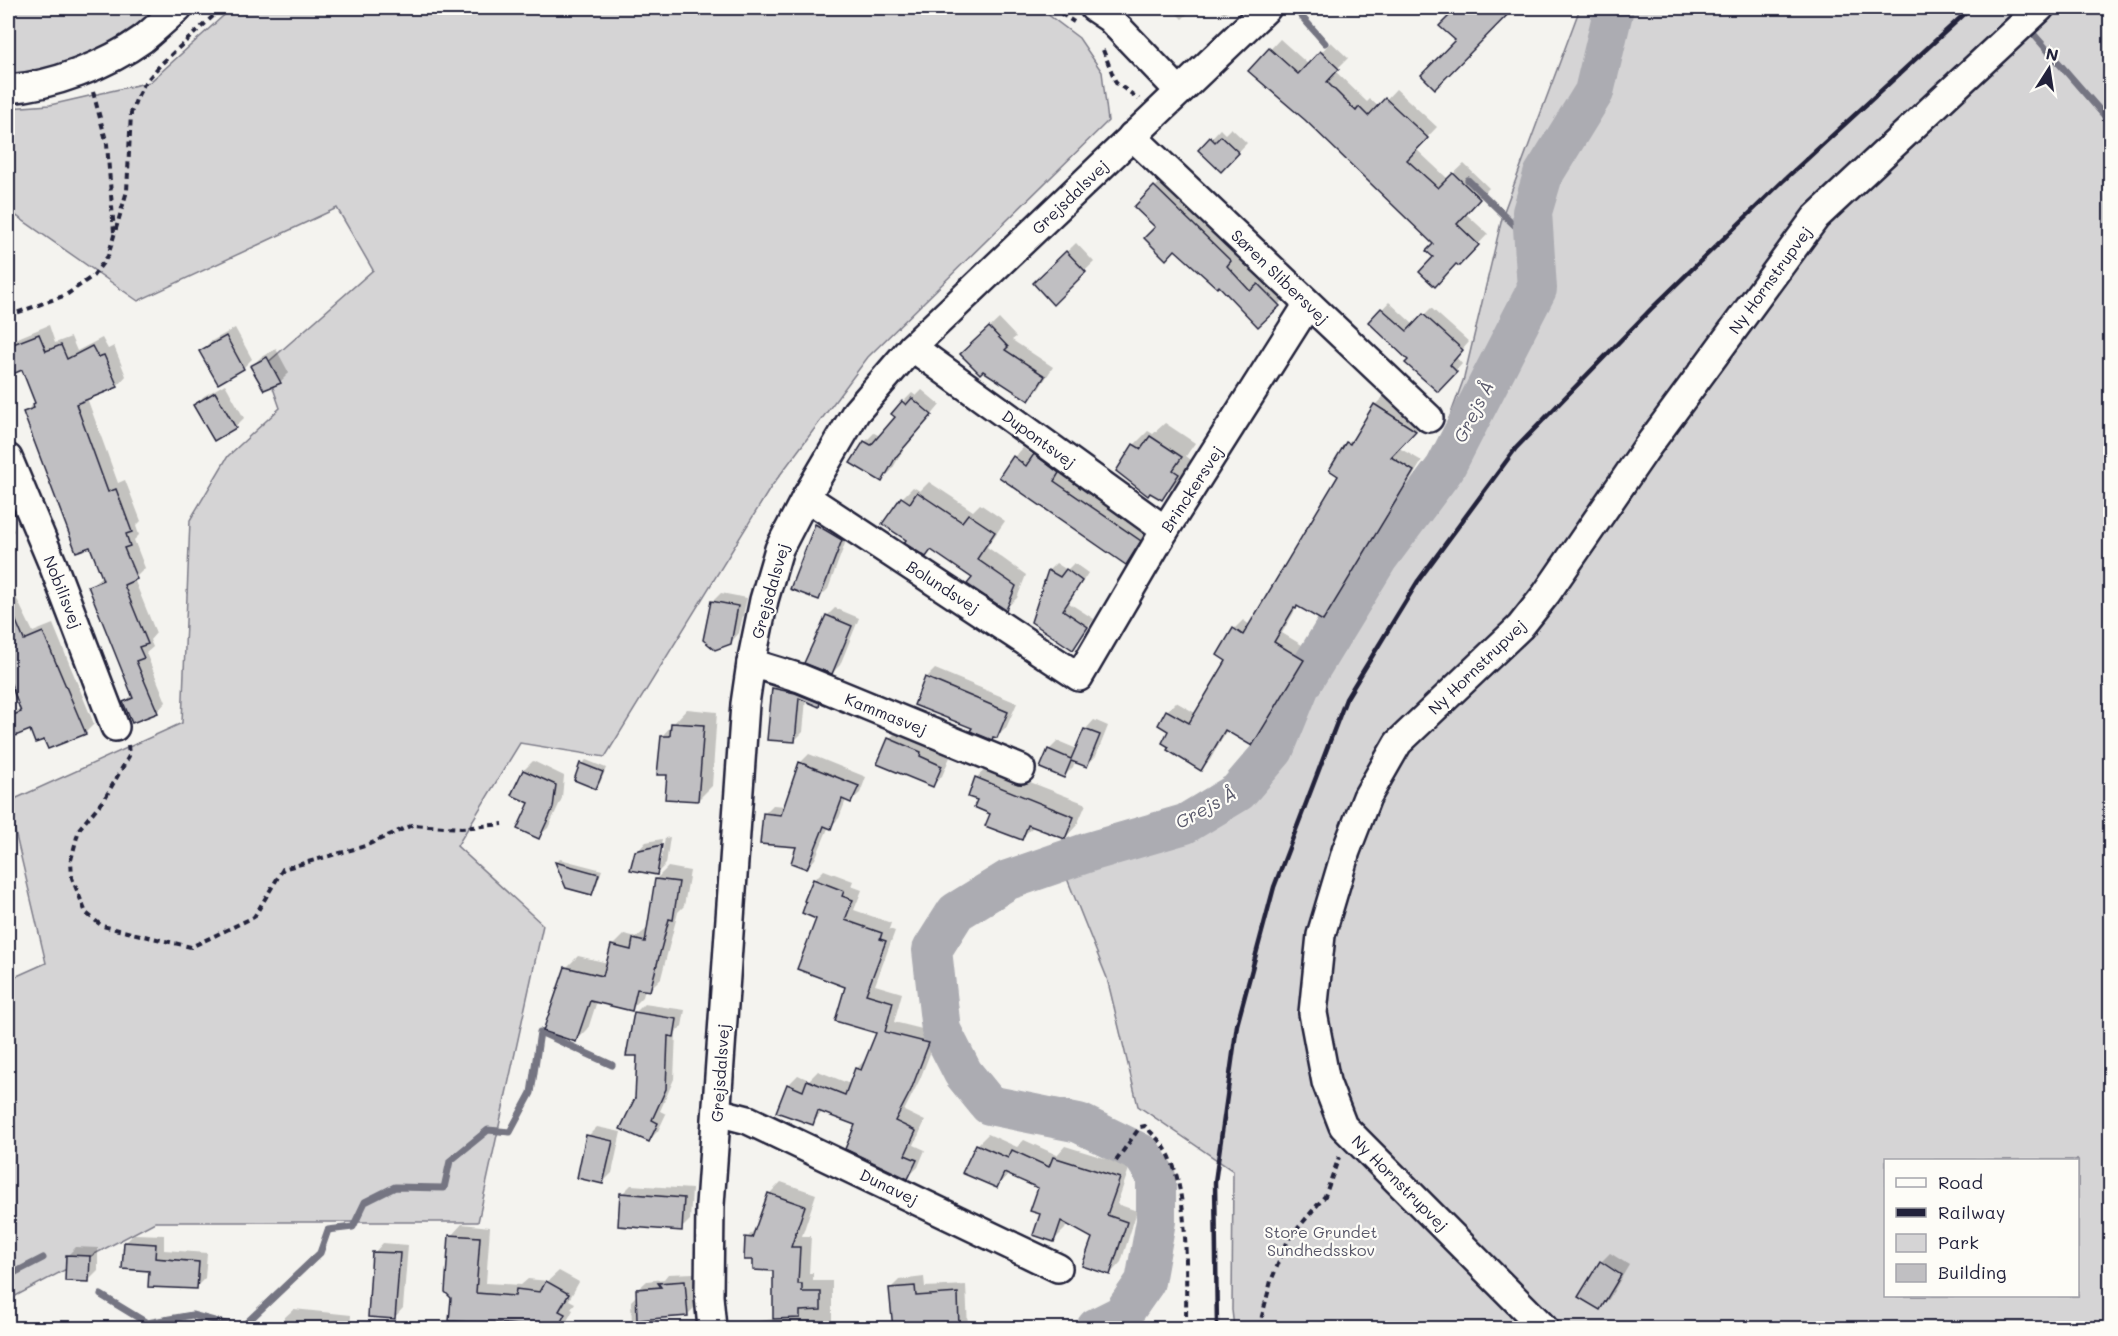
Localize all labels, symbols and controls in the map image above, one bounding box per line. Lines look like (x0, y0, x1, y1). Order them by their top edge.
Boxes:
north arrow (2019, 39, 2079, 99)
text: N (2044, 42, 2060, 65)
street label: Grejsdalsvej (1027, 155, 1112, 238)
street label: Ny Hornstrupvej (1723, 222, 1816, 338)
street label: Søren Slibersvej (1227, 225, 1334, 329)
water label: Grejs Å (1447, 376, 1499, 447)
street label: Dupontsvej (998, 405, 1080, 473)
street label: Brinckersvej (1156, 441, 1227, 536)
street label: Grejsdalsvej (746, 541, 793, 641)
street label: Nobilisvej (39, 552, 88, 631)
street label: Bolundsvej (903, 555, 984, 618)
street label: Ny Hornstrupvej (1423, 615, 1530, 719)
street label: Kammasvej (842, 688, 930, 740)
water label: Grejs Å (1171, 781, 1240, 834)
street label: Grejsdalsvej (706, 1023, 733, 1123)
street label: Ny Hornstrupvej (1348, 1130, 1453, 1235)
legend (1884, 1159, 2079, 1297)
street label: Dunavej (857, 1163, 922, 1210)
text: Road (1938, 1170, 1983, 1194)
text: Railway (1938, 1200, 2005, 1224)
park label: Store Grundet Sundhedsskov (1264, 1221, 1378, 1260)
text: Park (1938, 1230, 1979, 1254)
text: Building (1938, 1260, 2006, 1284)

